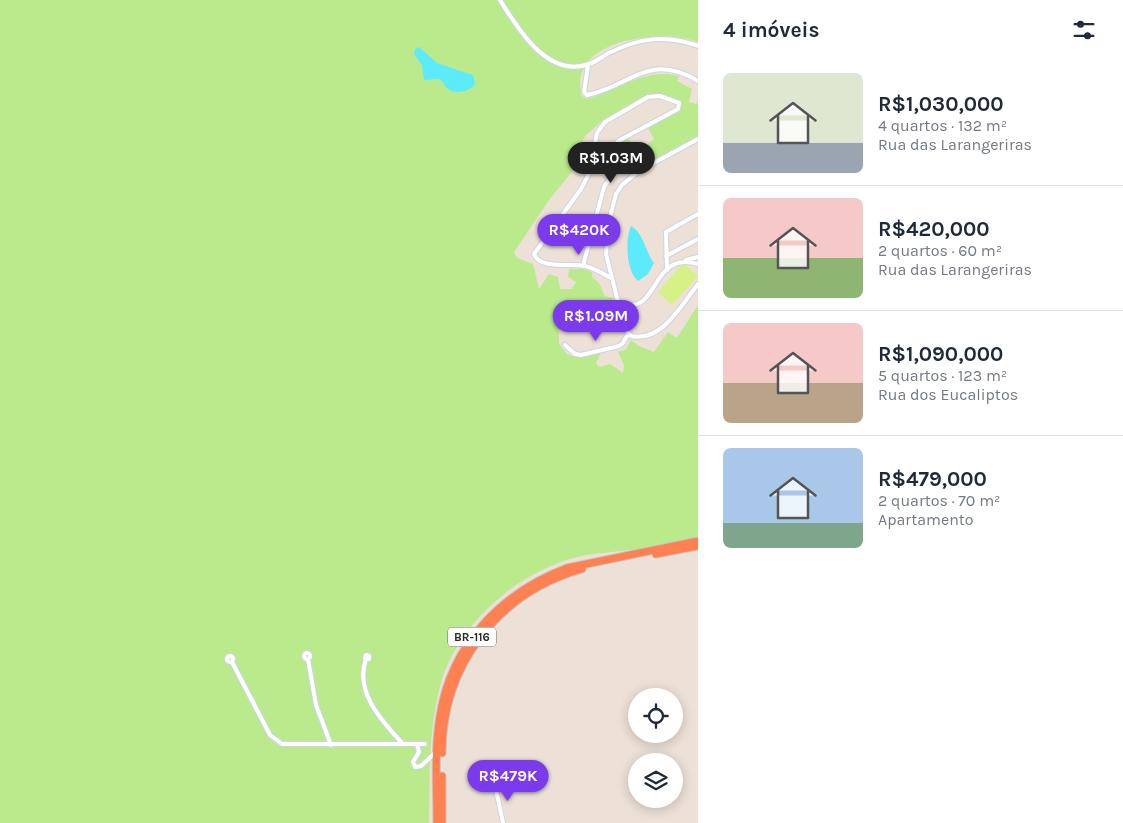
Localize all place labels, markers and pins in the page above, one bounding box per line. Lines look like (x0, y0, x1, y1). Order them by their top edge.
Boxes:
pin: R$1.03M (565, 142, 657, 184)
pin: R$420K (538, 214, 620, 256)
pin: R$1.09M (550, 300, 642, 342)
pin: R$479K (467, 760, 549, 802)

